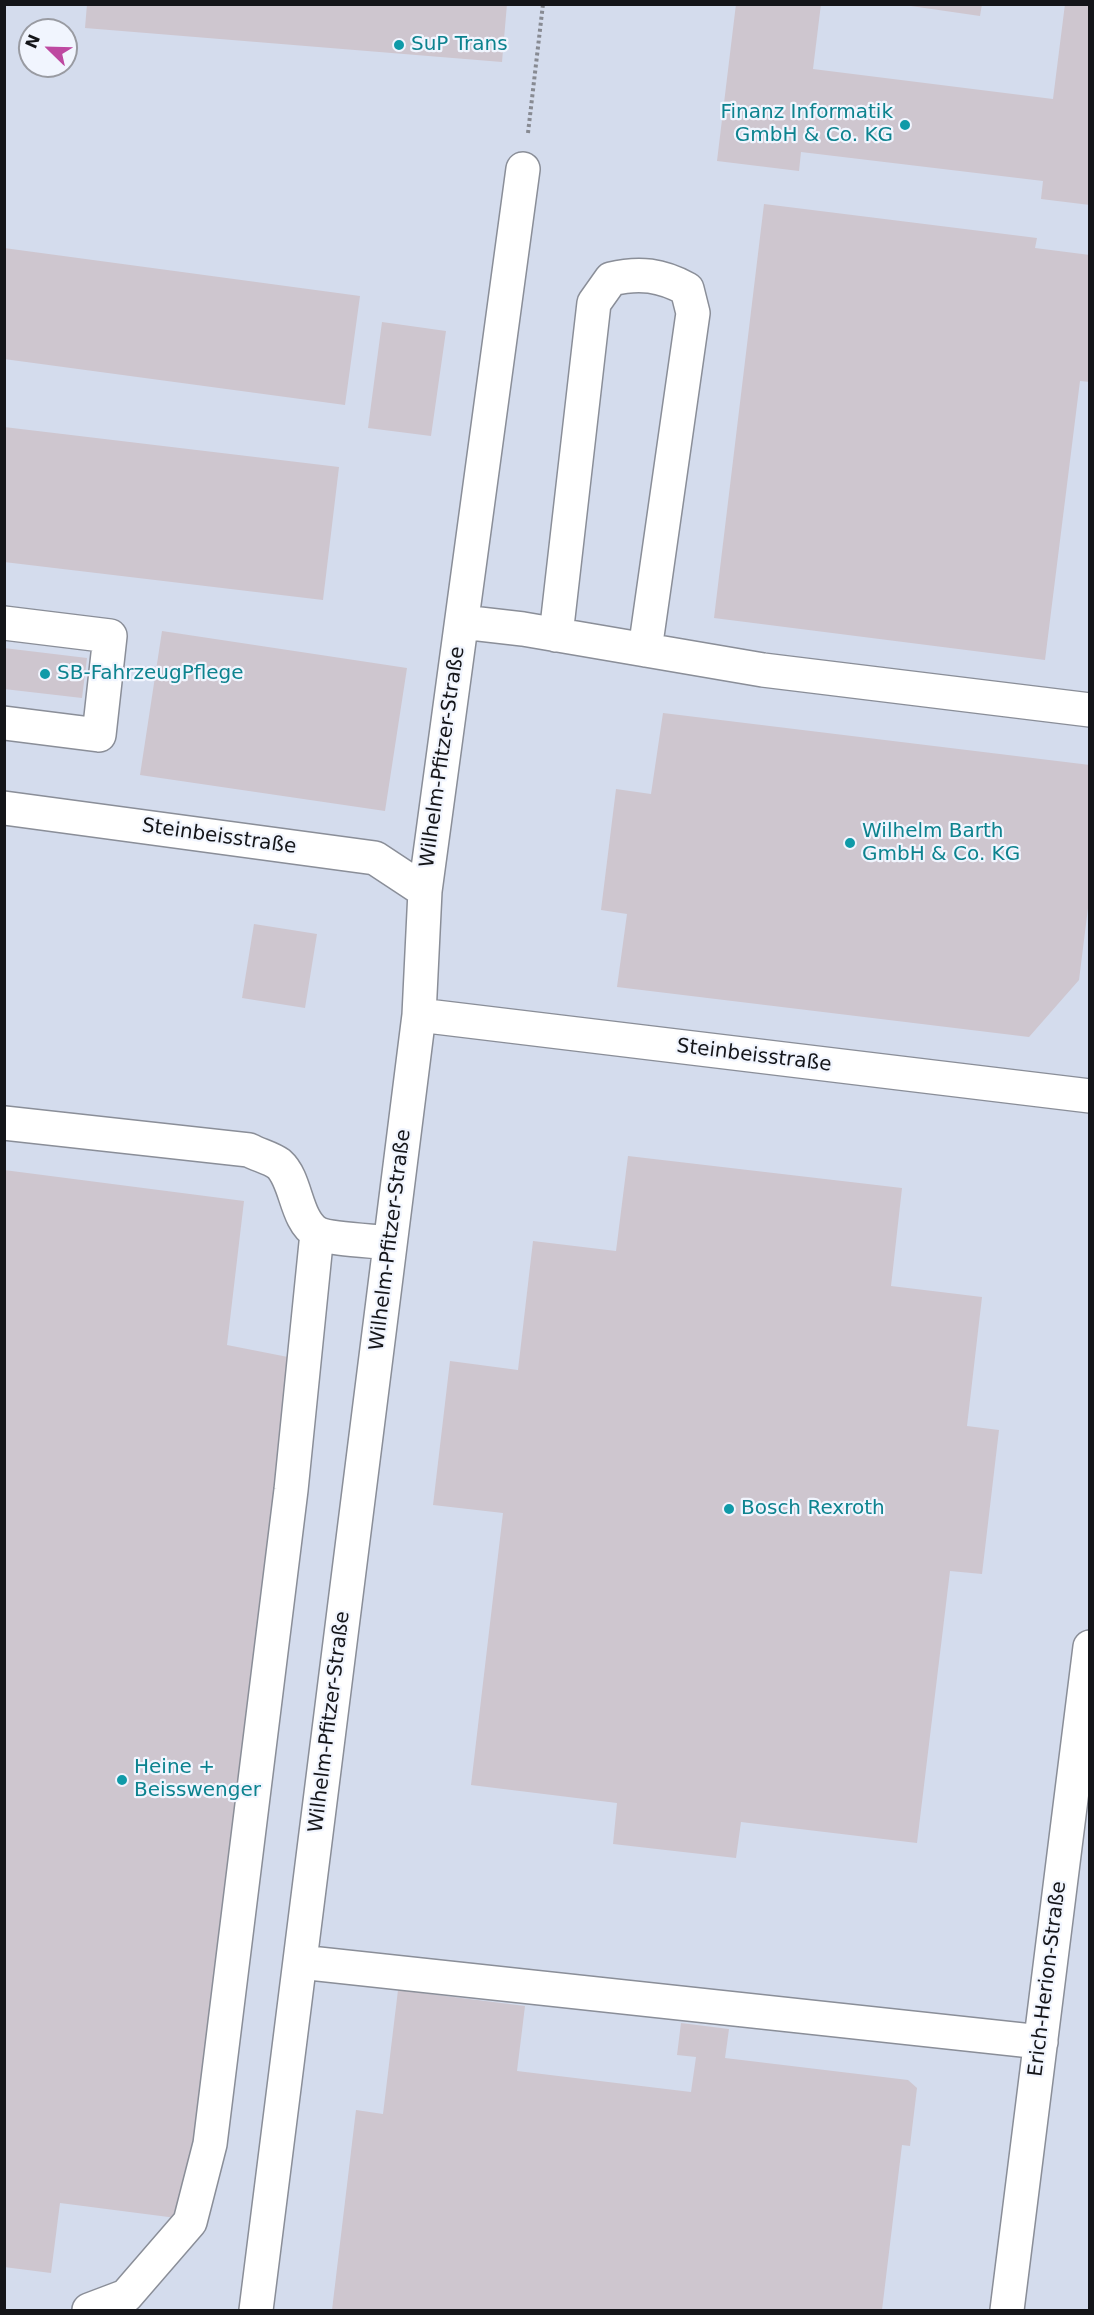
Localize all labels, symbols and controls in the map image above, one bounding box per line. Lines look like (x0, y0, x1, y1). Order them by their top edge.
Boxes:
north arrow (18, 18, 78, 78)
text: N (21, 32, 44, 51)
place label: SuP Trans (411, 33, 508, 57)
marker: SuP Trans (392, 38, 406, 52)
place label: Finanz Informatik GmbH & Co. KG (720, 101, 893, 148)
marker: Finanz Informatik GmbH & Co. KG (898, 118, 912, 132)
street label: Wilhelm-Pfitzer-Straße (416, 645, 470, 869)
place label: SB-FahrzeugPflege (57, 662, 244, 686)
marker: SB-FahrzeugPflege (38, 667, 52, 681)
street label: Steinbeisstraße (140, 814, 298, 860)
place label: Wilhelm Barth GmbH & Co. KG (862, 820, 1020, 867)
marker: Wilhelm Barth GmbH & Co. KG (843, 836, 857, 850)
street label: Steinbeisstraße (675, 1035, 833, 1077)
street label: Wilhelm-Pfitzer-Straße (365, 1128, 417, 1352)
place label: Bosch Rexroth (741, 1497, 885, 1521)
marker: Bosch Rexroth (722, 1502, 736, 1516)
street label: Wilhelm-Pfitzer-Straße (304, 1610, 356, 1834)
place label: Heine + Beisswenger (134, 1756, 261, 1803)
marker: Heine + Beisswenger (115, 1773, 129, 1787)
street label: Erich-Herion-Straße (1024, 1880, 1072, 2078)

